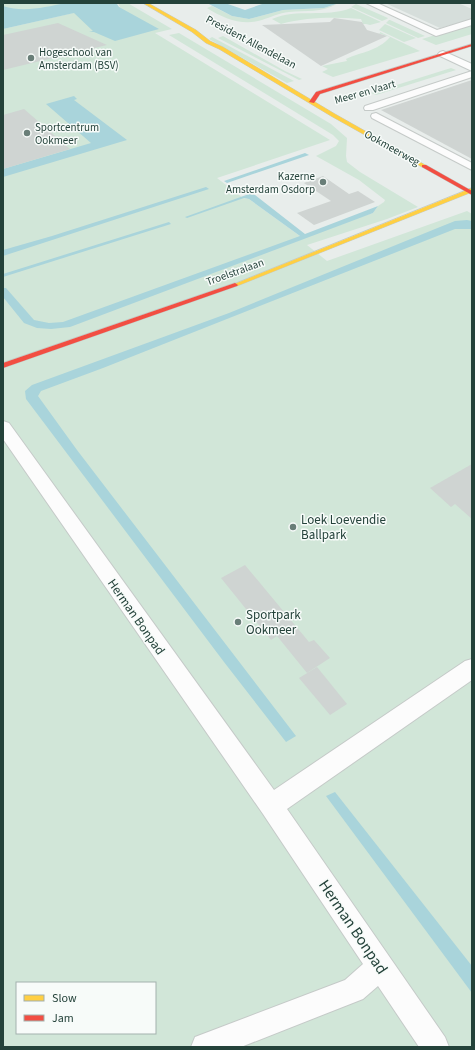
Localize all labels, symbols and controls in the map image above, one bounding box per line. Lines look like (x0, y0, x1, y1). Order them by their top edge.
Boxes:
street label: President Allendelaan (203, 12, 299, 72)
place label: Hogeschool van Amsterdam (BSV) (39, 45, 119, 73)
marker: Hogeschool van Amsterdam (BSV) (26, 53, 36, 63)
street label: Meer en Vaart (333, 76, 397, 108)
place label: Sportcentrum Ookmeer (35, 120, 99, 148)
street label: Ookmeerweg (361, 127, 423, 170)
marker: Sportcentrum Ookmeer (22, 128, 32, 138)
place label: Kazerne Amsterdam Osdorp (226, 169, 316, 197)
marker: Kazerne Amsterdam Osdorp (318, 177, 328, 187)
street label: Troelstralaan (204, 255, 266, 289)
place label: Loek Loevendie Ballpark (301, 511, 386, 544)
marker: Loek Loevendie Ballpark (288, 522, 298, 532)
street label: Herman Bonpad (103, 575, 169, 659)
place label: Sportpark Ookmeer (246, 606, 301, 639)
marker: Sportpark Ookmeer (233, 617, 243, 627)
street label: Herman Bonpad (313, 875, 393, 979)
legend (16, 982, 156, 1034)
text: Slow (52, 990, 77, 1007)
text: Jam (52, 1010, 74, 1027)

